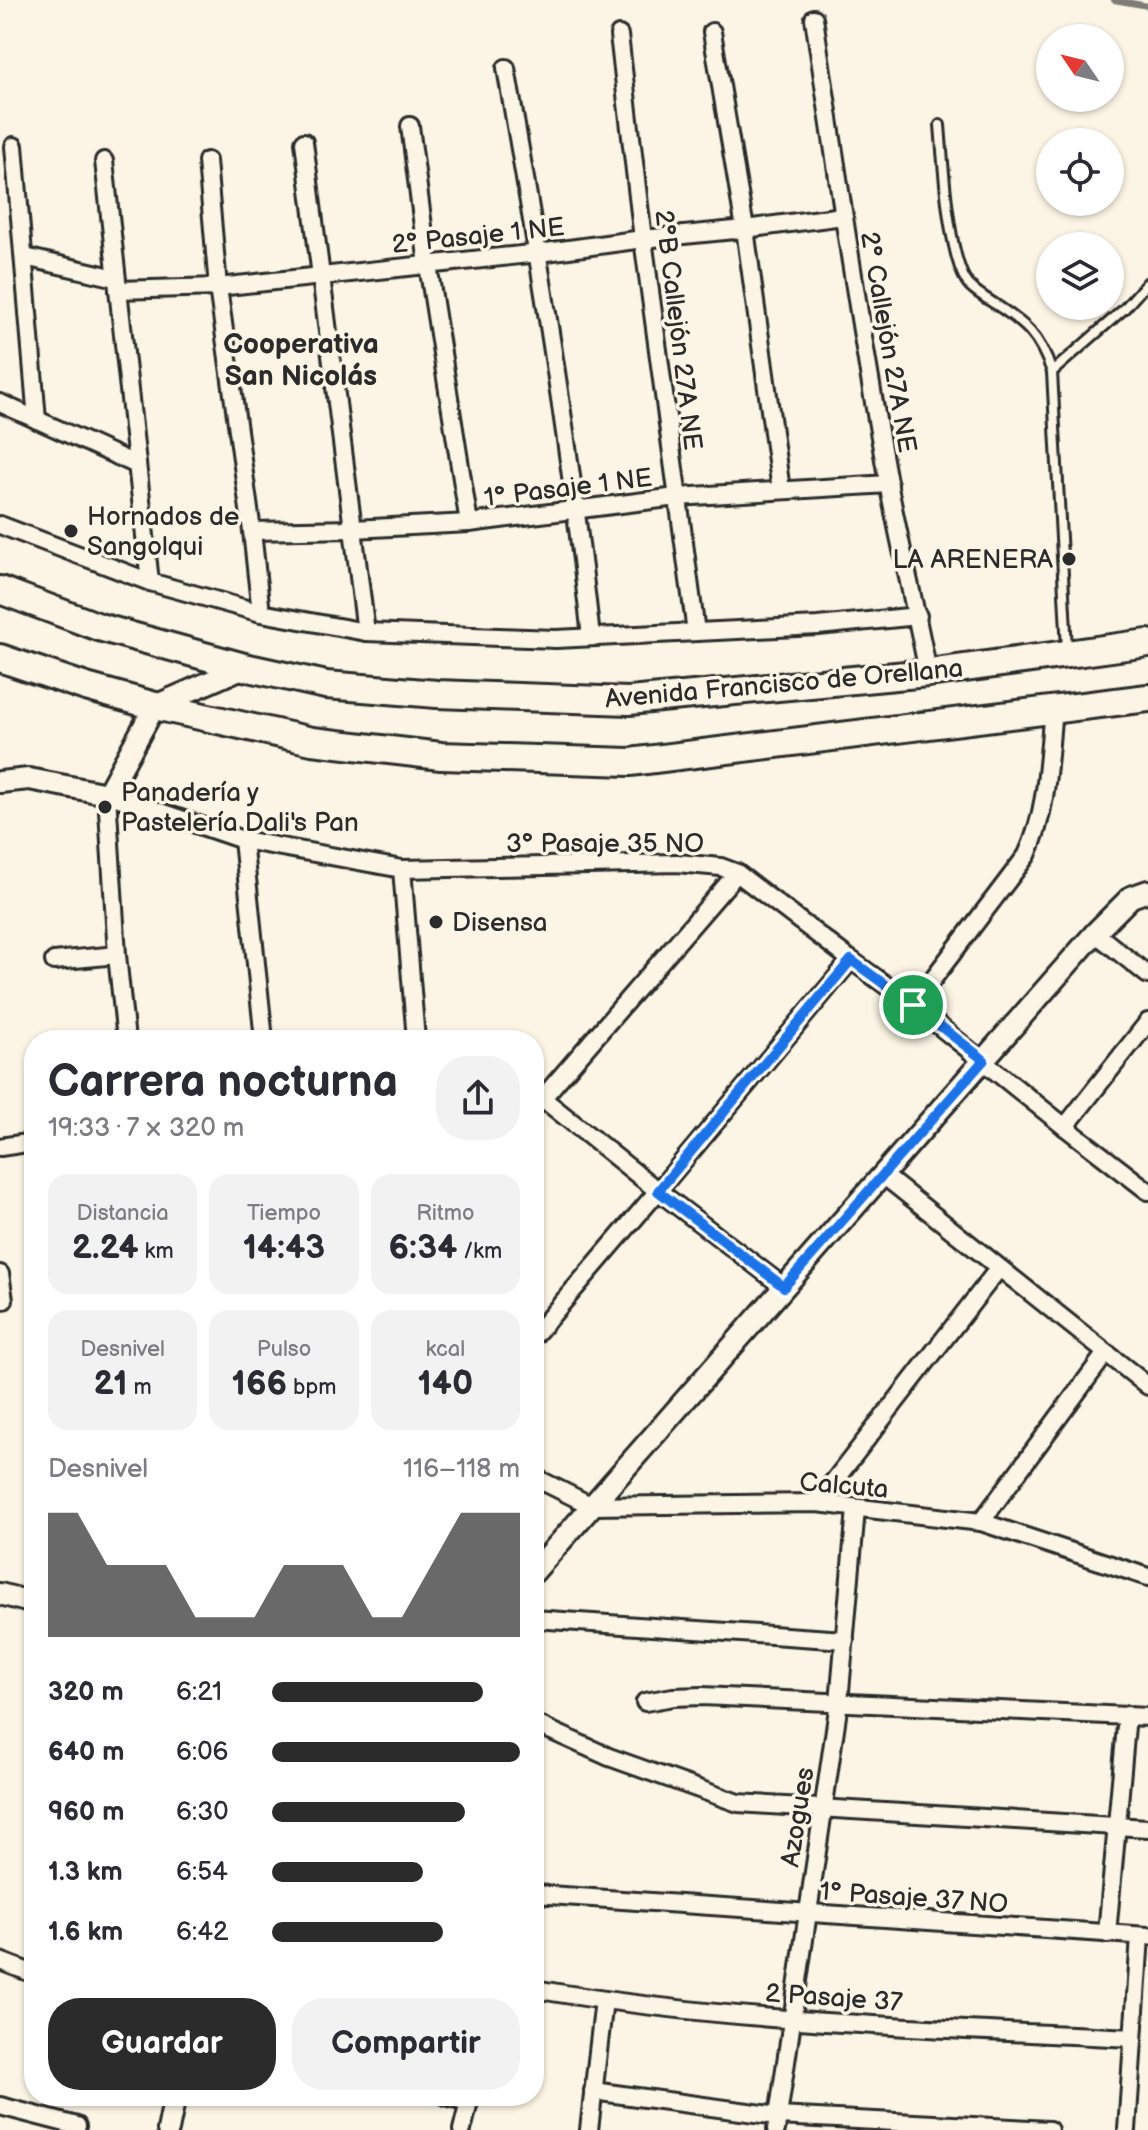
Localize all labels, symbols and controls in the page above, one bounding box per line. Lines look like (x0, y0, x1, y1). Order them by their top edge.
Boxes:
north arrow (1036, 24, 1124, 112)
map controls (1036, 24, 1124, 320)
button: locate (1036, 128, 1124, 216)
street label: 2°B Callejón 27A NE (647, 208, 708, 452)
street label: 2° Pasaje 1 NE (390, 212, 566, 261)
street label: 2° Callejón 27A NE (853, 229, 922, 455)
button: layers (1036, 232, 1124, 320)
district label: Cooperativa San Nicolás (223, 328, 379, 393)
street label: 1° Pasaje 1 NE (482, 463, 654, 514)
place label: Hornados de Sangolqui (87, 502, 239, 563)
marker: Hornados de Sangolqui (62, 522, 80, 540)
place label: LA ARENERA (893, 545, 1053, 576)
marker: LA ARENERA (1060, 550, 1078, 568)
street label: Avenida Francisco de Orellana (604, 653, 964, 716)
place label: Panadería y Pastelería Dali's Pan (121, 778, 359, 839)
marker: Panadería y Pastelería Dali's Pan (96, 798, 114, 816)
street label: 3° Pasaje 35 NO (506, 829, 704, 860)
place label: Disensa (452, 908, 548, 939)
marker: Disensa (427, 913, 445, 931)
pin (879, 971, 947, 1039)
icon: arrive (891, 983, 935, 1027)
text: Carrera nocturna (48, 1056, 398, 1109)
button: share (436, 1056, 520, 1140)
text: 19:33 · 7 × 320 m (48, 1113, 244, 1144)
text: Distancia (76, 1200, 169, 1227)
text: Tiempo (247, 1200, 321, 1227)
text: Ritmo (416, 1200, 474, 1227)
text: 2.24 (72, 1227, 139, 1268)
text: 14:43 (243, 1227, 325, 1268)
text: 6:34 (389, 1227, 457, 1268)
text: km (139, 1238, 174, 1265)
text: /km (457, 1238, 502, 1265)
text: Desnivel (80, 1336, 165, 1363)
text: Pulso (257, 1336, 311, 1363)
text: kcal (426, 1336, 465, 1363)
text: 21 (94, 1363, 128, 1404)
text: 166 (232, 1363, 287, 1404)
text: 140 (418, 1363, 473, 1404)
text: m (128, 1374, 152, 1401)
text: bpm (287, 1374, 336, 1401)
text: Desnivel (48, 1454, 148, 1485)
text: 116–118 m (403, 1454, 520, 1485)
street label: Calcuta (798, 1467, 890, 1506)
text: 320 m (48, 1677, 124, 1708)
text: 6:21 (176, 1677, 222, 1708)
text: 640 m (48, 1737, 124, 1768)
text: 6:06 (176, 1737, 228, 1768)
street label: Azogues (775, 1765, 822, 1869)
text: 960 m (48, 1797, 124, 1828)
text: 6:30 (176, 1797, 228, 1828)
text: 1.3 km (48, 1857, 123, 1888)
text: 6:54 (176, 1857, 228, 1888)
street label: 1° Pasaje 37 NO (819, 1876, 1009, 1921)
text: 1.6 km (48, 1917, 123, 1948)
text: 6:42 (176, 1917, 228, 1948)
street label: 2 Pasaje 37 (764, 1978, 904, 2019)
button: Guardar (48, 1998, 276, 2090)
button: Compartir (292, 1998, 520, 2090)

